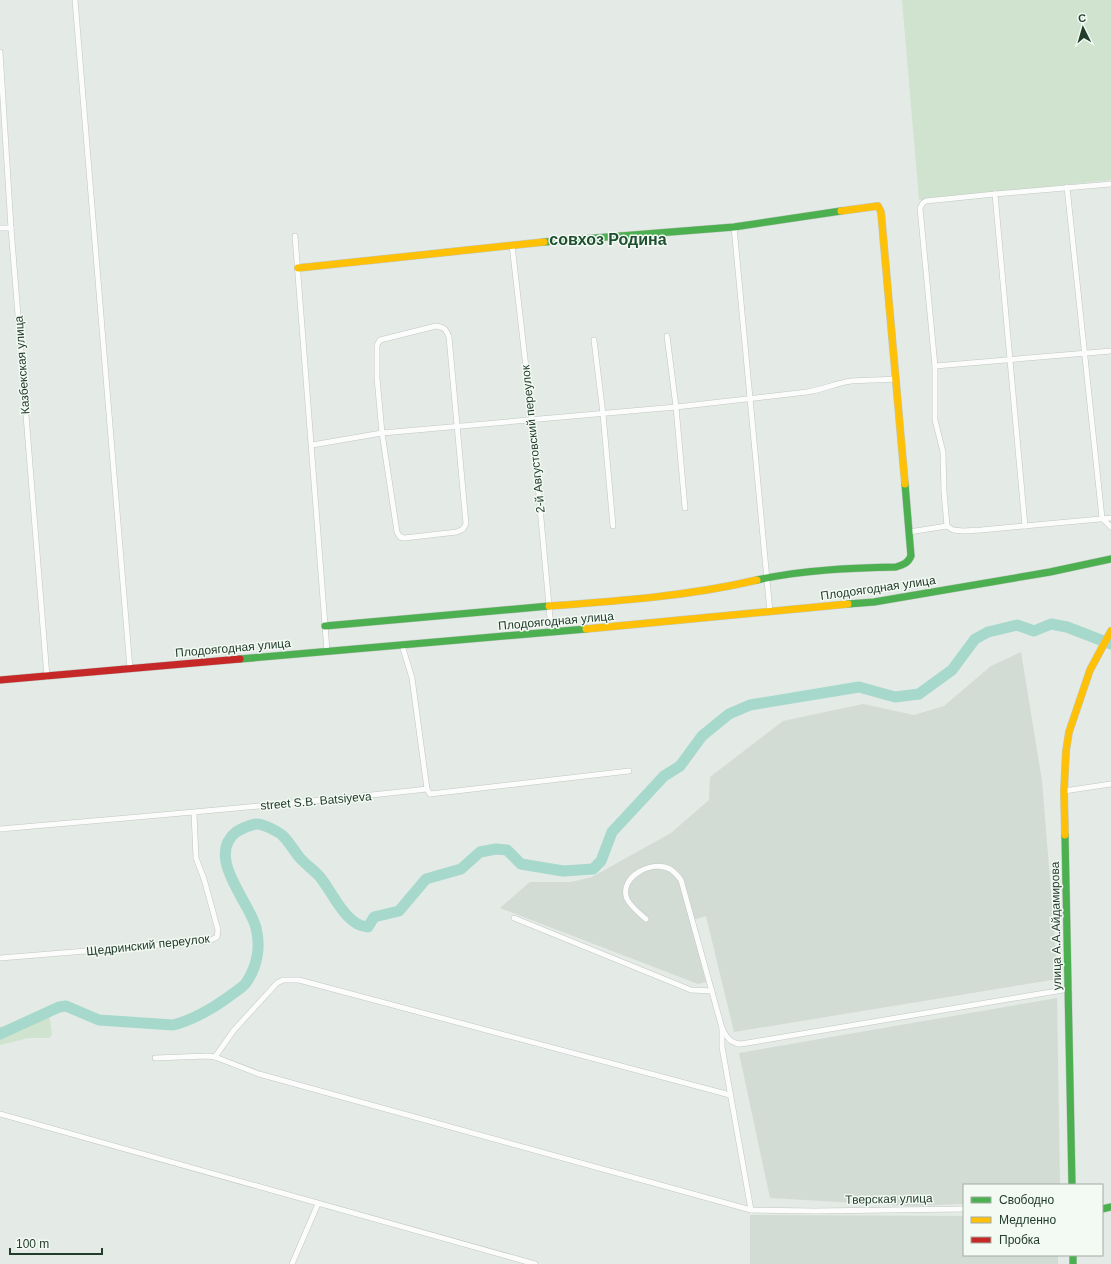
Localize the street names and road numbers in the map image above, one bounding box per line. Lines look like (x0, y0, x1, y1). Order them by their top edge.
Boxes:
street label: Казбекская улица (12, 315, 32, 415)
street label: 2-й Августовский переулок (518, 364, 548, 514)
street label: Плодоягодная улица (820, 573, 937, 603)
street label: Плодоягодная улица (498, 609, 615, 633)
street label: Плодоягодная улица (175, 636, 292, 660)
street label: street S.B. Batsiyeva (260, 789, 372, 813)
street label: улица А.А.Айдамирова (1048, 861, 1064, 990)
street label: Щедринский переулок (86, 931, 211, 958)
street label: Тверская улица (845, 1191, 933, 1207)

